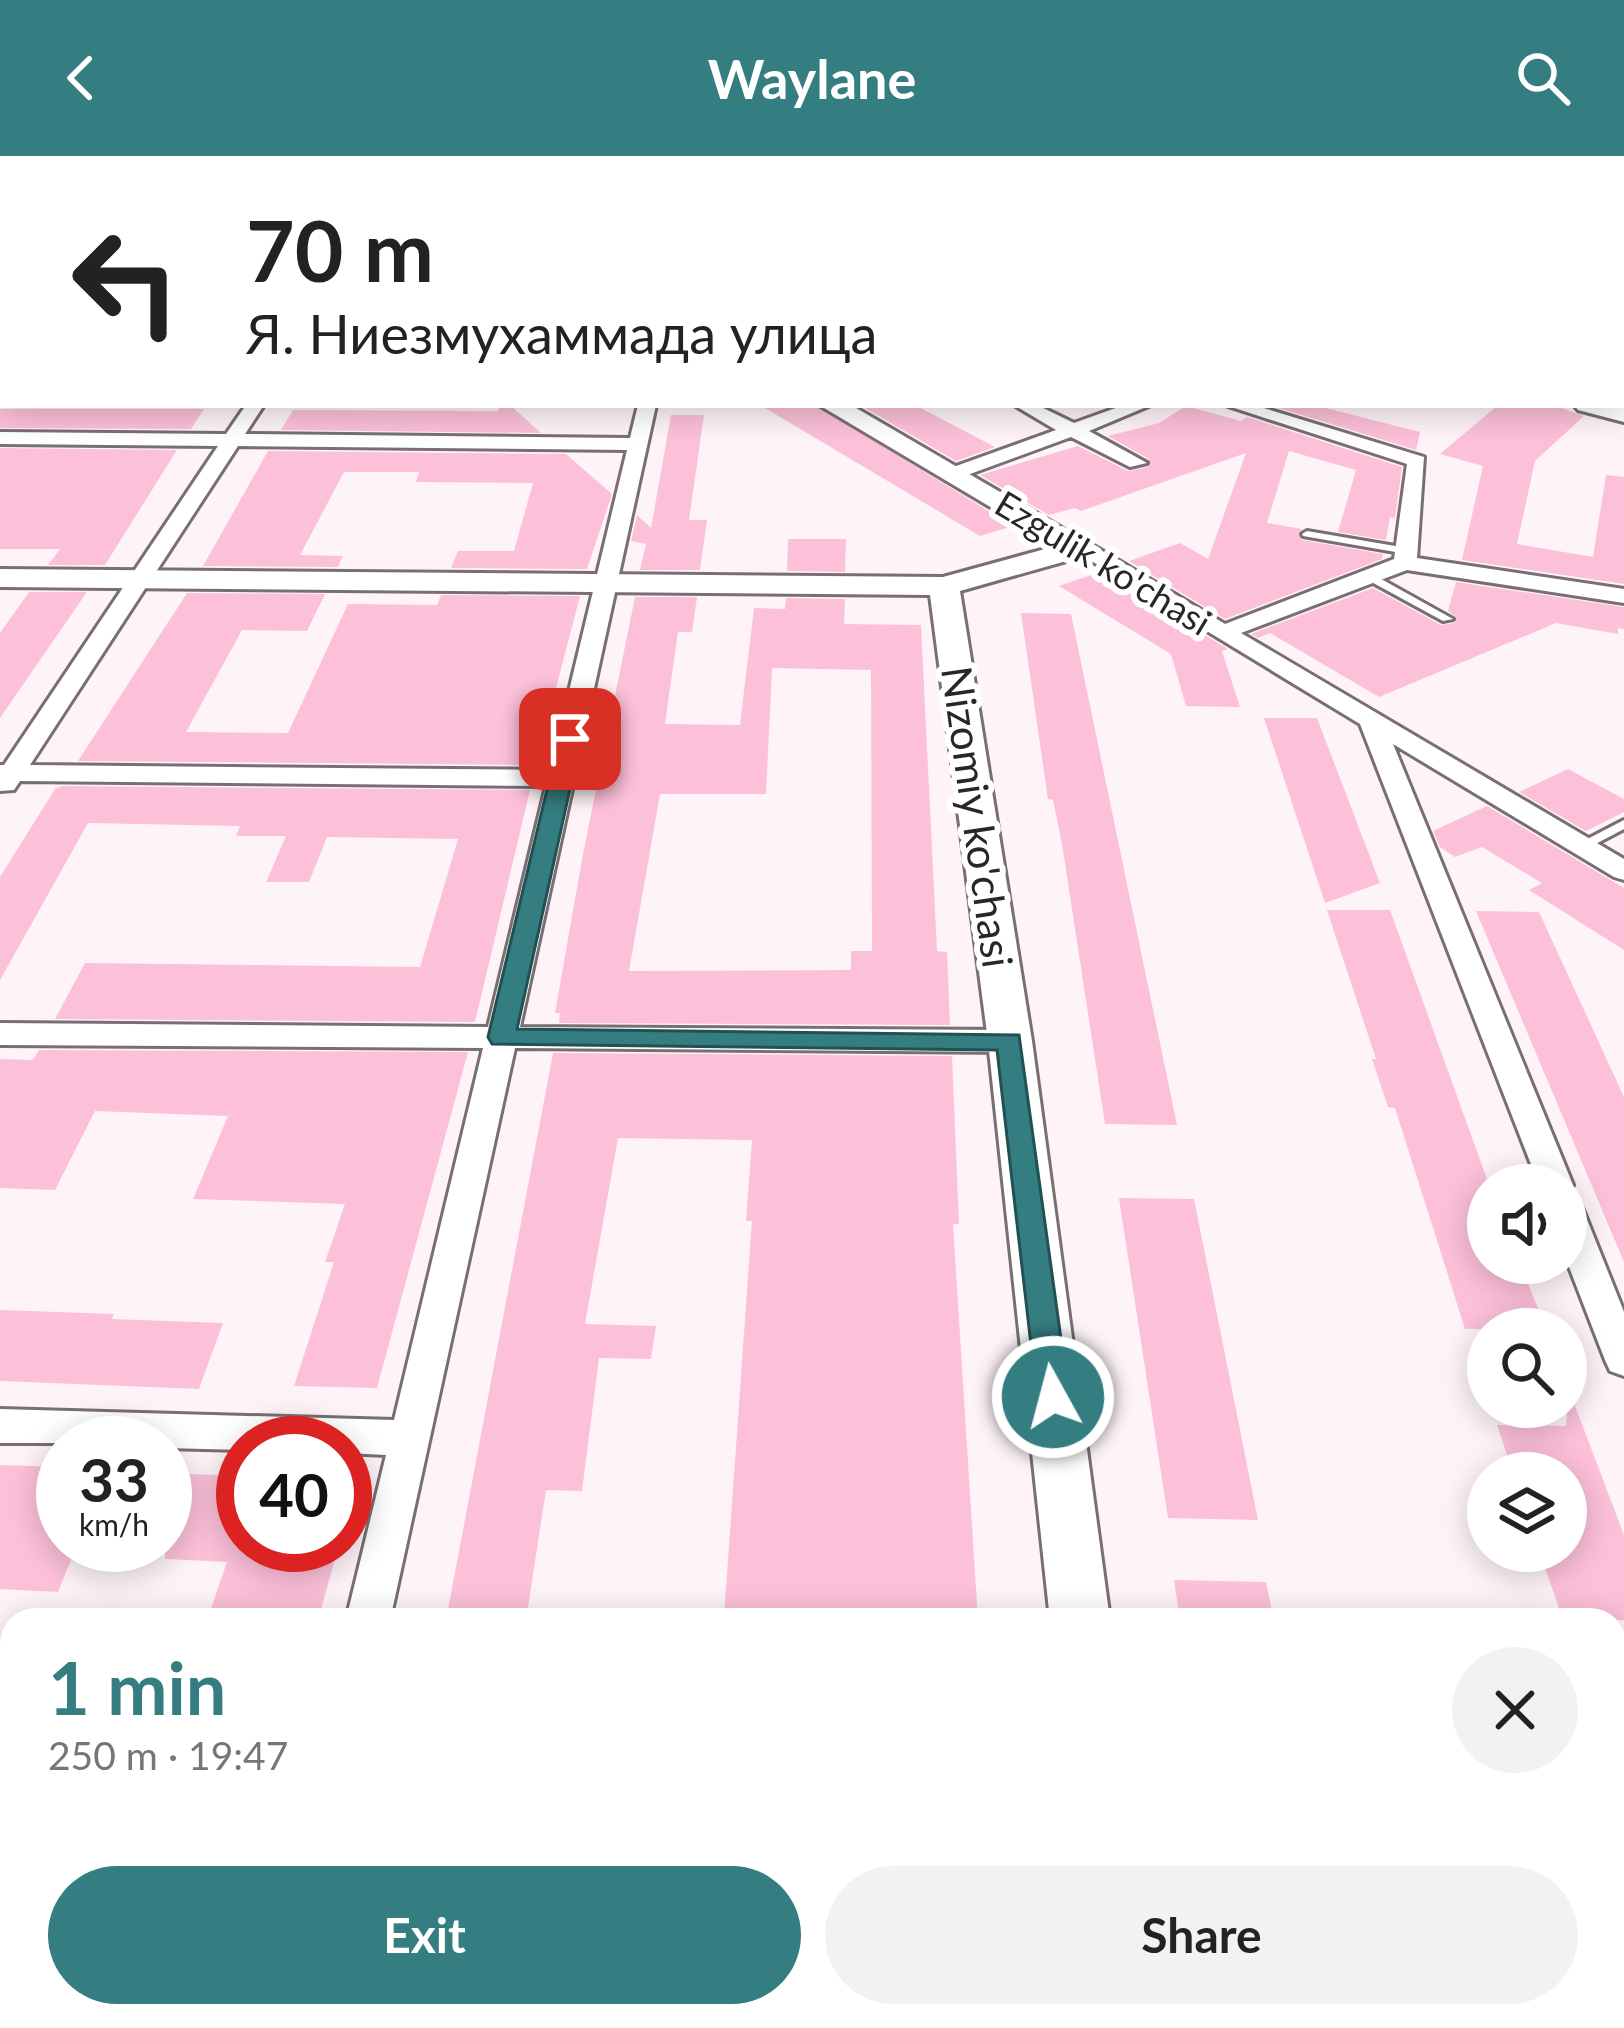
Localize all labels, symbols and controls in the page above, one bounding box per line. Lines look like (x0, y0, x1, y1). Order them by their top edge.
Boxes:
icon: back (48, 45, 114, 111)
icon: search (1510, 45, 1576, 111)
text: Waylane (708, 46, 916, 111)
text: 70 m (246, 199, 434, 300)
icon: left (48, 204, 204, 360)
text: Я. Ниезмухаммада улица (246, 301, 877, 366)
street label: Ezgulik ko'chasi (988, 481, 1219, 644)
street label: Nizomiy ko'chasi (932, 663, 1024, 971)
pin (519, 688, 621, 790)
icon: arrive (537, 706, 603, 772)
map controls (1467, 1164, 1587, 1572)
button: sound (1467, 1164, 1587, 1284)
button: search (1467, 1308, 1587, 1428)
position arrow (990, 1334, 1116, 1460)
speed limit sign: 40 (216, 1416, 372, 1572)
text: 33 (79, 1443, 149, 1515)
button: layers (1467, 1452, 1587, 1572)
text: km/h (79, 1506, 149, 1542)
text: 1 min (48, 1644, 226, 1730)
button: close (1452, 1647, 1578, 1773)
text: 250 m · 19:47 (48, 1732, 288, 1778)
button: Exit (48, 1866, 801, 2004)
button: Share (825, 1866, 1578, 2004)

